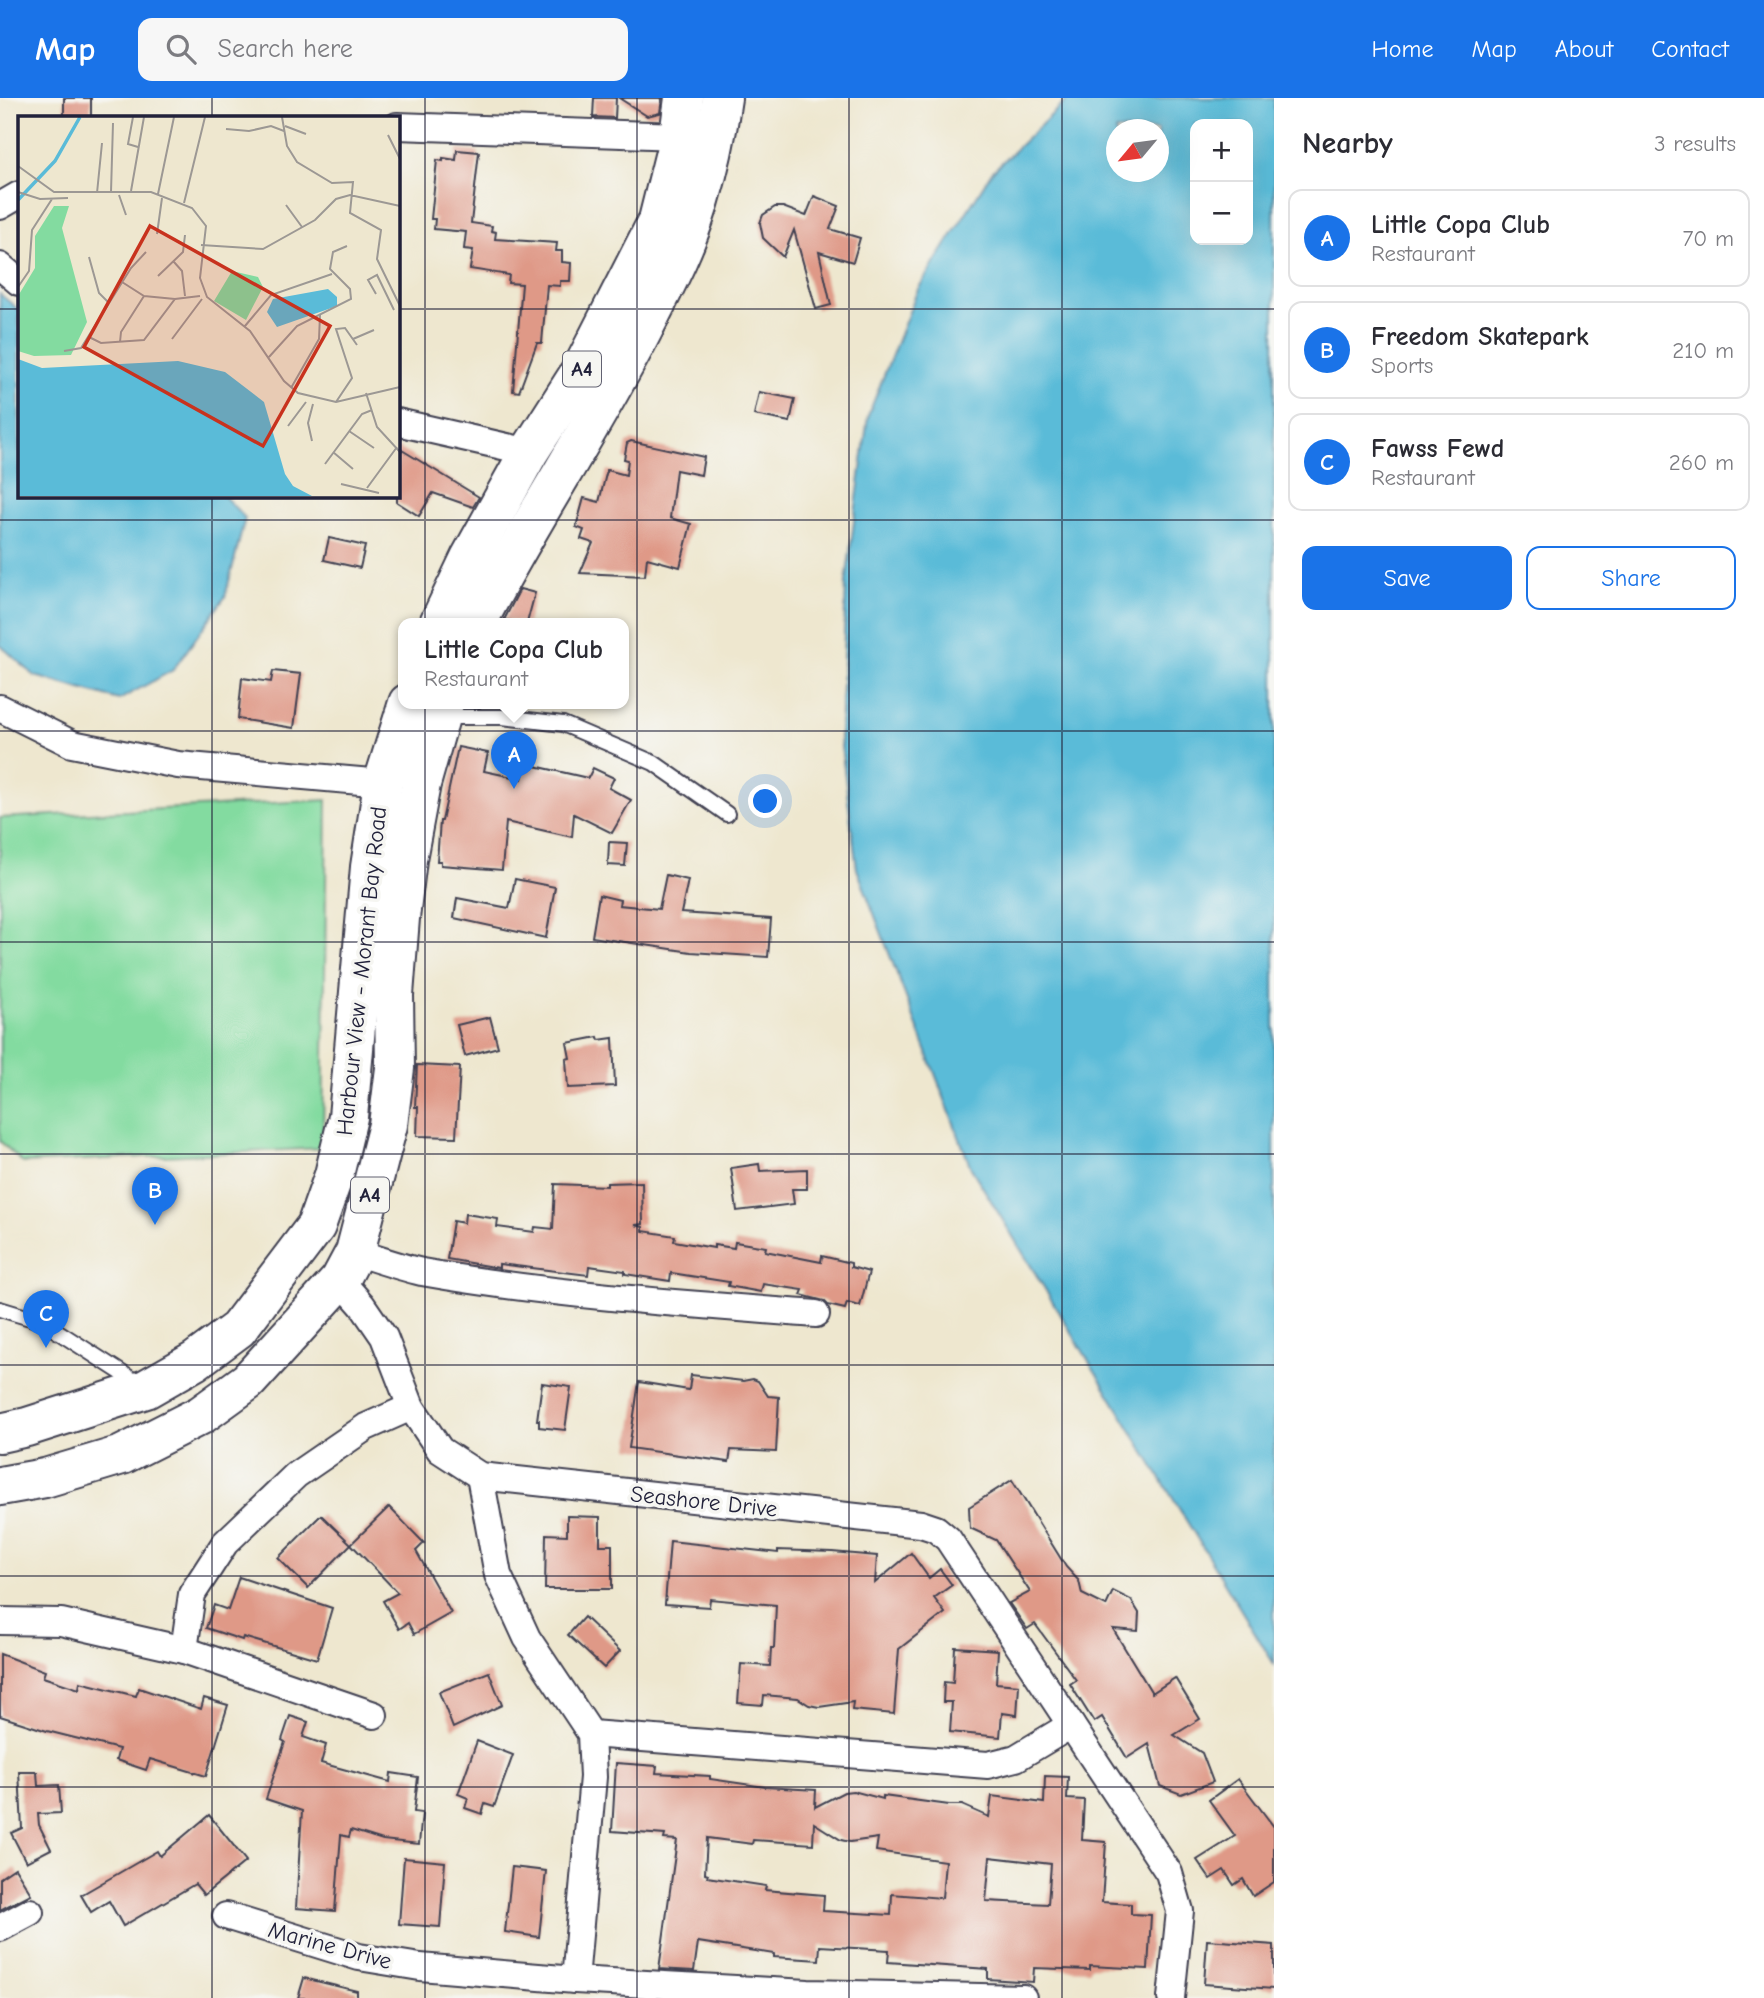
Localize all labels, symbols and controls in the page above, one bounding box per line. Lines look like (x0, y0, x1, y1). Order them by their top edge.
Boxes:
search box (138, 18, 628, 81)
text: Map (35, 30, 96, 68)
icon: search (162, 30, 200, 68)
text: Search here (218, 34, 353, 64)
text: Home (1372, 35, 1433, 63)
text: Map (1471, 35, 1517, 63)
text: About (1555, 35, 1613, 63)
text: Contact (1651, 35, 1729, 63)
inset map (18, 116, 399, 497)
north arrow (1106, 119, 1169, 182)
map controls (1190, 119, 1253, 245)
button: + (1190, 119, 1253, 182)
text: Nearby (1302, 126, 1393, 161)
text: 3 results (1654, 130, 1736, 157)
button: − (1190, 182, 1253, 245)
text: Little Copa Club (1371, 210, 1550, 240)
text: A (1321, 225, 1333, 252)
text: 70 m (1682, 225, 1734, 252)
text: Restaurant (1371, 240, 1475, 267)
text: Freedom Skatepark (1371, 322, 1589, 352)
text: B (1320, 337, 1334, 364)
text: 210 m (1672, 337, 1734, 364)
road number: A4 (563, 352, 601, 386)
text: Sports (1371, 352, 1433, 379)
text: Fawss Fewd (1371, 434, 1504, 464)
text: C (1320, 449, 1334, 476)
text: 260 m (1669, 449, 1734, 476)
text: Restaurant (1371, 464, 1475, 491)
button: Save (1302, 546, 1512, 610)
button: Share (1526, 546, 1736, 610)
popup (398, 618, 629, 709)
text: Little Copa Club (424, 635, 603, 665)
text: Restaurant (424, 665, 528, 692)
pin: A (491, 731, 537, 789)
your location (748, 784, 782, 818)
street label: Harbour View - Morant Bay Road (331, 805, 392, 1137)
pin: B (132, 1167, 178, 1225)
road number: A4 (351, 1178, 389, 1212)
pin: C (23, 1290, 69, 1348)
street label: Seashore Drive (629, 1480, 779, 1523)
street label: Marine Drive (265, 1916, 395, 1975)

